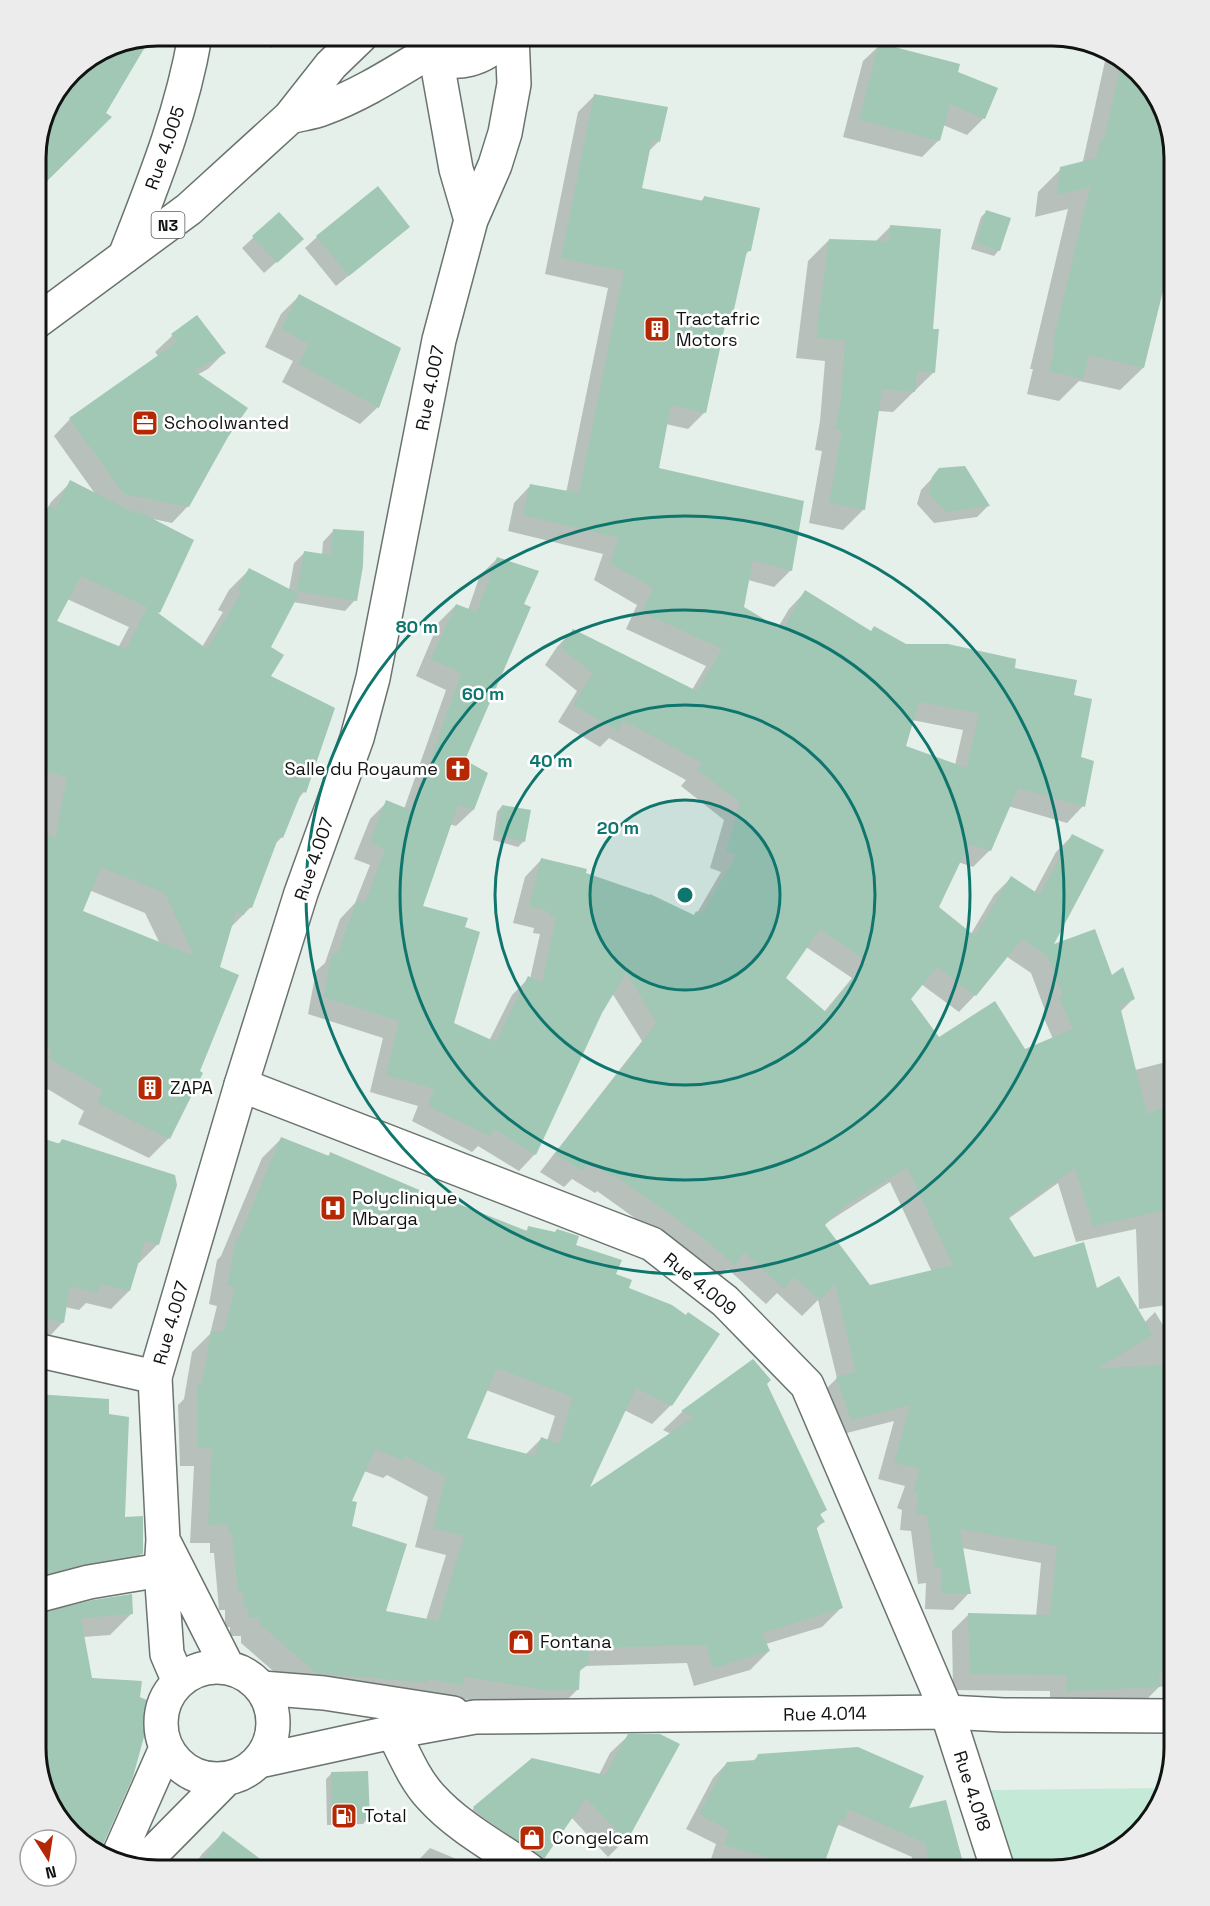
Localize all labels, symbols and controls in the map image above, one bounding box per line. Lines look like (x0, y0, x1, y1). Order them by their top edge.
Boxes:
street label: Rue 4.005 (139, 103, 190, 193)
road number: N3 (152, 212, 184, 238)
place label: Tractafric Motors (676, 307, 760, 351)
building icon: Tractafric Motors (642, 314, 672, 344)
street label: Rue 4.007 (410, 343, 449, 432)
office icon: Schoolwanted (130, 408, 160, 438)
place label: Schoolwanted (164, 411, 289, 434)
text: 80 m (396, 615, 438, 638)
text: 60 m (462, 682, 504, 705)
text: 40 m (529, 749, 573, 772)
church icon: Salle du Royaume (443, 754, 473, 784)
place label: Salle du Royaume (285, 757, 438, 780)
street label: Rue 4.007 (289, 814, 338, 903)
text: 20 m (597, 816, 639, 839)
centre of rings (675, 885, 695, 905)
building icon: ZAPA (135, 1073, 165, 1103)
place label: ZAPA (170, 1076, 213, 1099)
place label: Polyclinique Mbarga (352, 1186, 457, 1230)
hospital icon: Polyclinique Mbarga (318, 1193, 348, 1223)
street label: Rue 4.009 (659, 1247, 741, 1320)
street label: Rue 4.007 (148, 1278, 193, 1367)
shop icon: Fontana (506, 1627, 536, 1657)
place label: Fontana (540, 1630, 611, 1653)
street label: Rue 4.014 (783, 1701, 867, 1726)
street label: Rue 4.018 (949, 1748, 996, 1834)
fuel station icon: Total (329, 1801, 359, 1831)
place label: Total (364, 1804, 407, 1827)
shop icon: Congelcam (517, 1823, 547, 1853)
place label: Congelcam (552, 1826, 649, 1849)
north arrow (18, 1828, 78, 1888)
text: N (44, 1861, 58, 1884)

